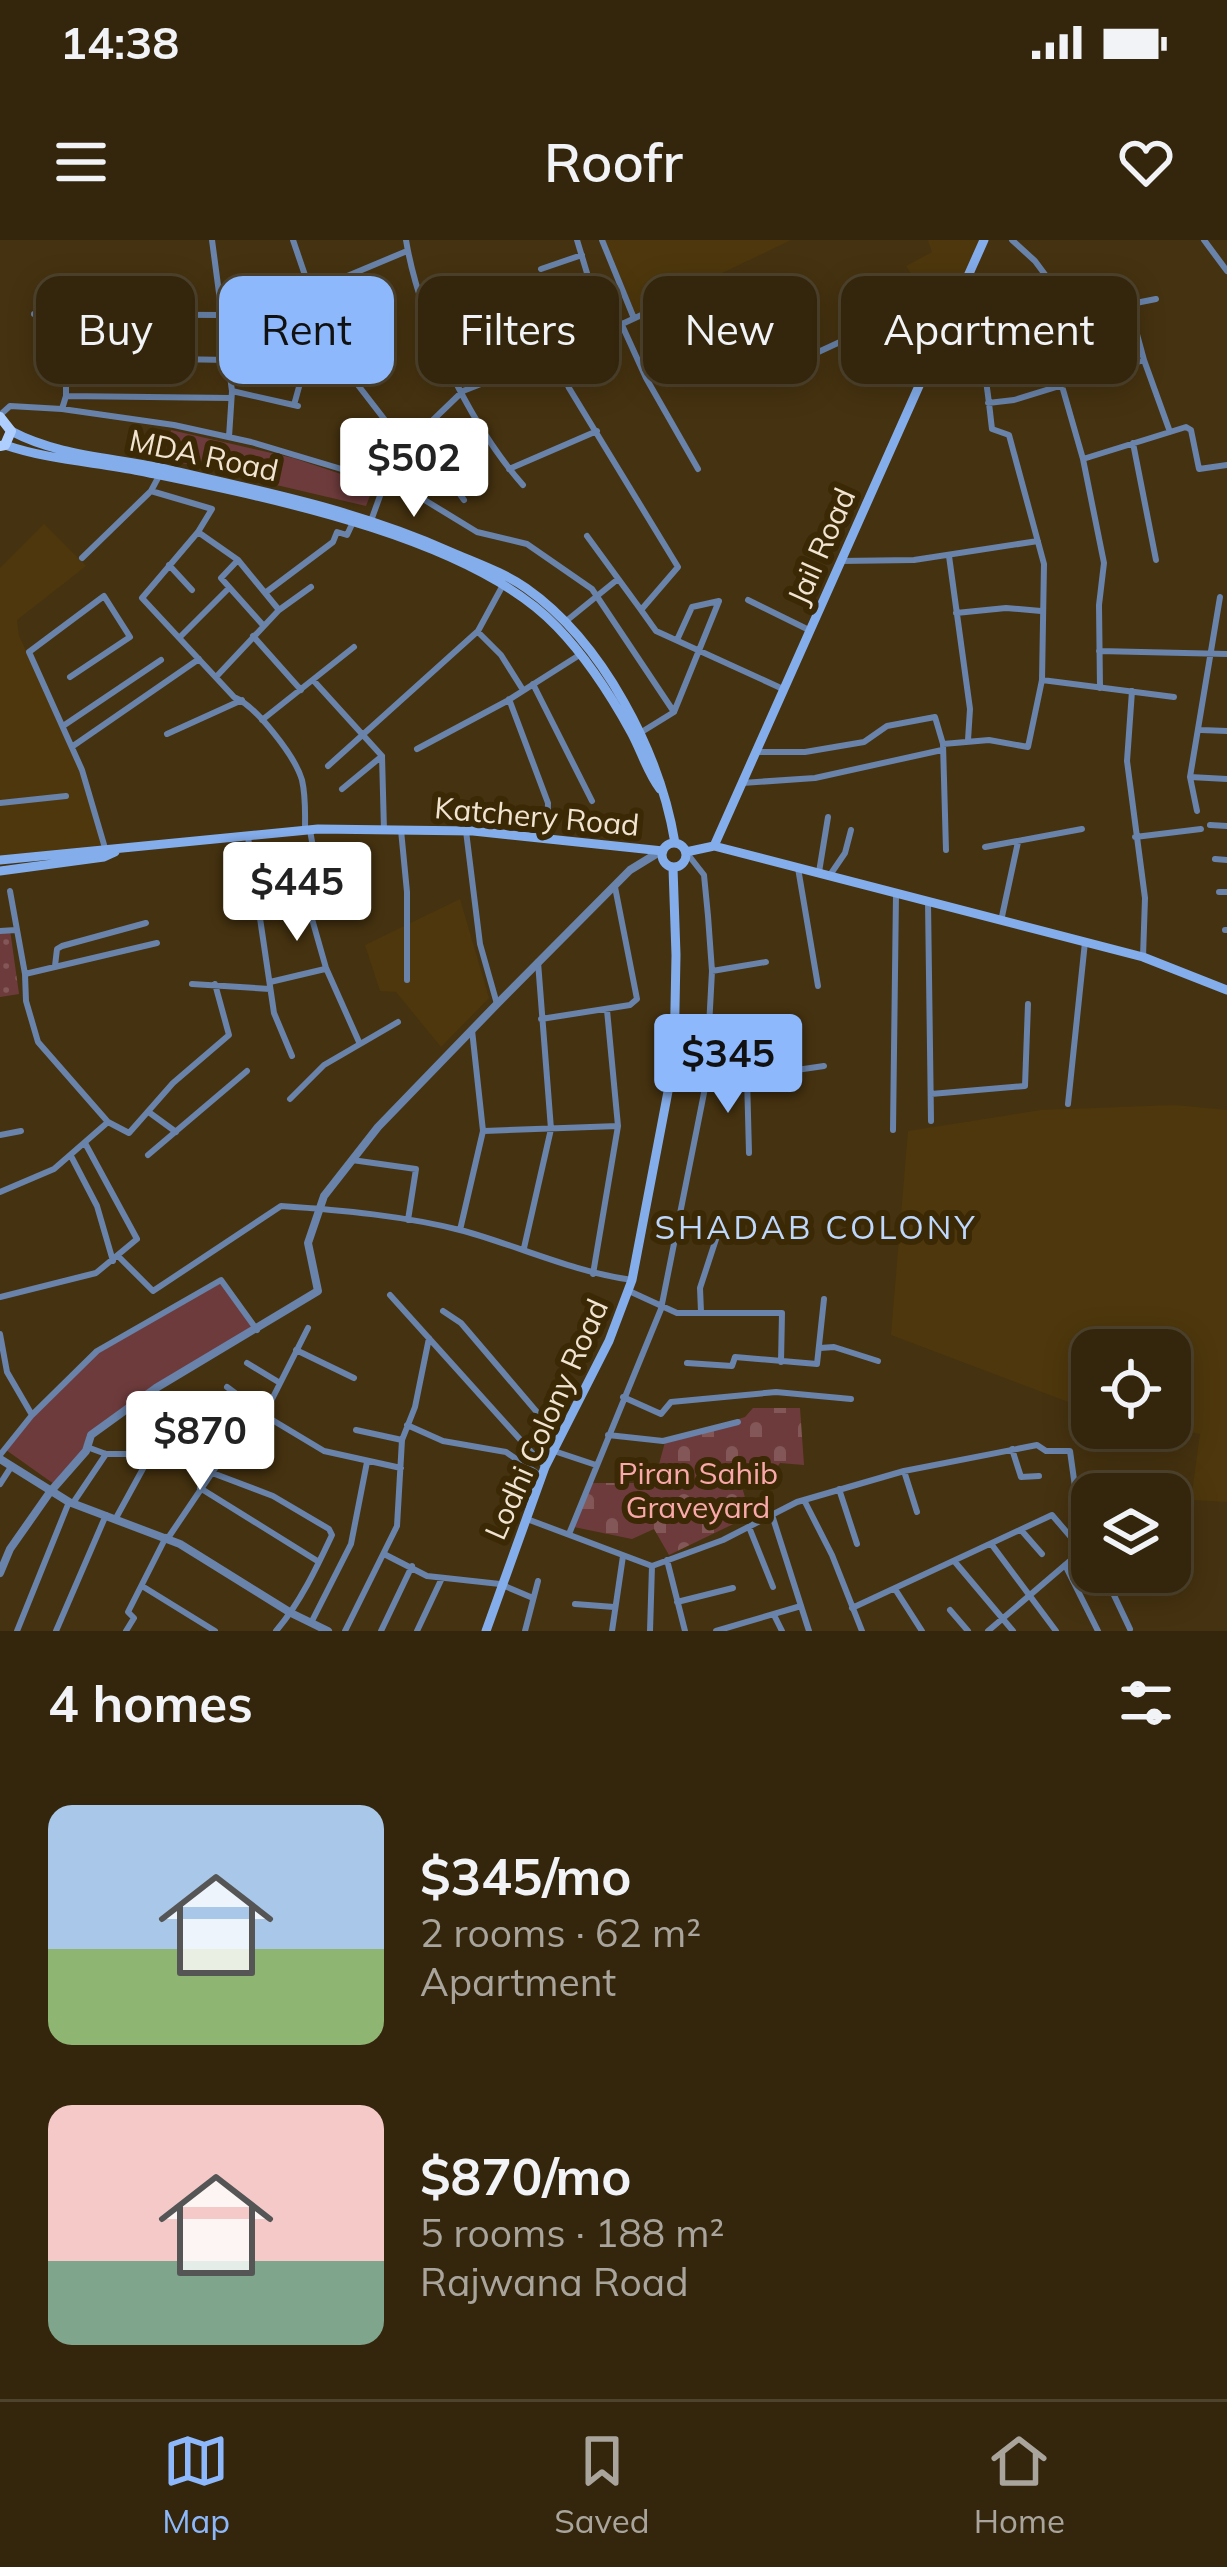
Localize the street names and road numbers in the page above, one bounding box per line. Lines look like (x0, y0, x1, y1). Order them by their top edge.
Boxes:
street label: MDA Road (126, 421, 282, 489)
street label: Jail Road (779, 482, 863, 610)
street label: Katchery Road (433, 788, 641, 844)
street label: Lodhi Colony Road (476, 1293, 616, 1545)

